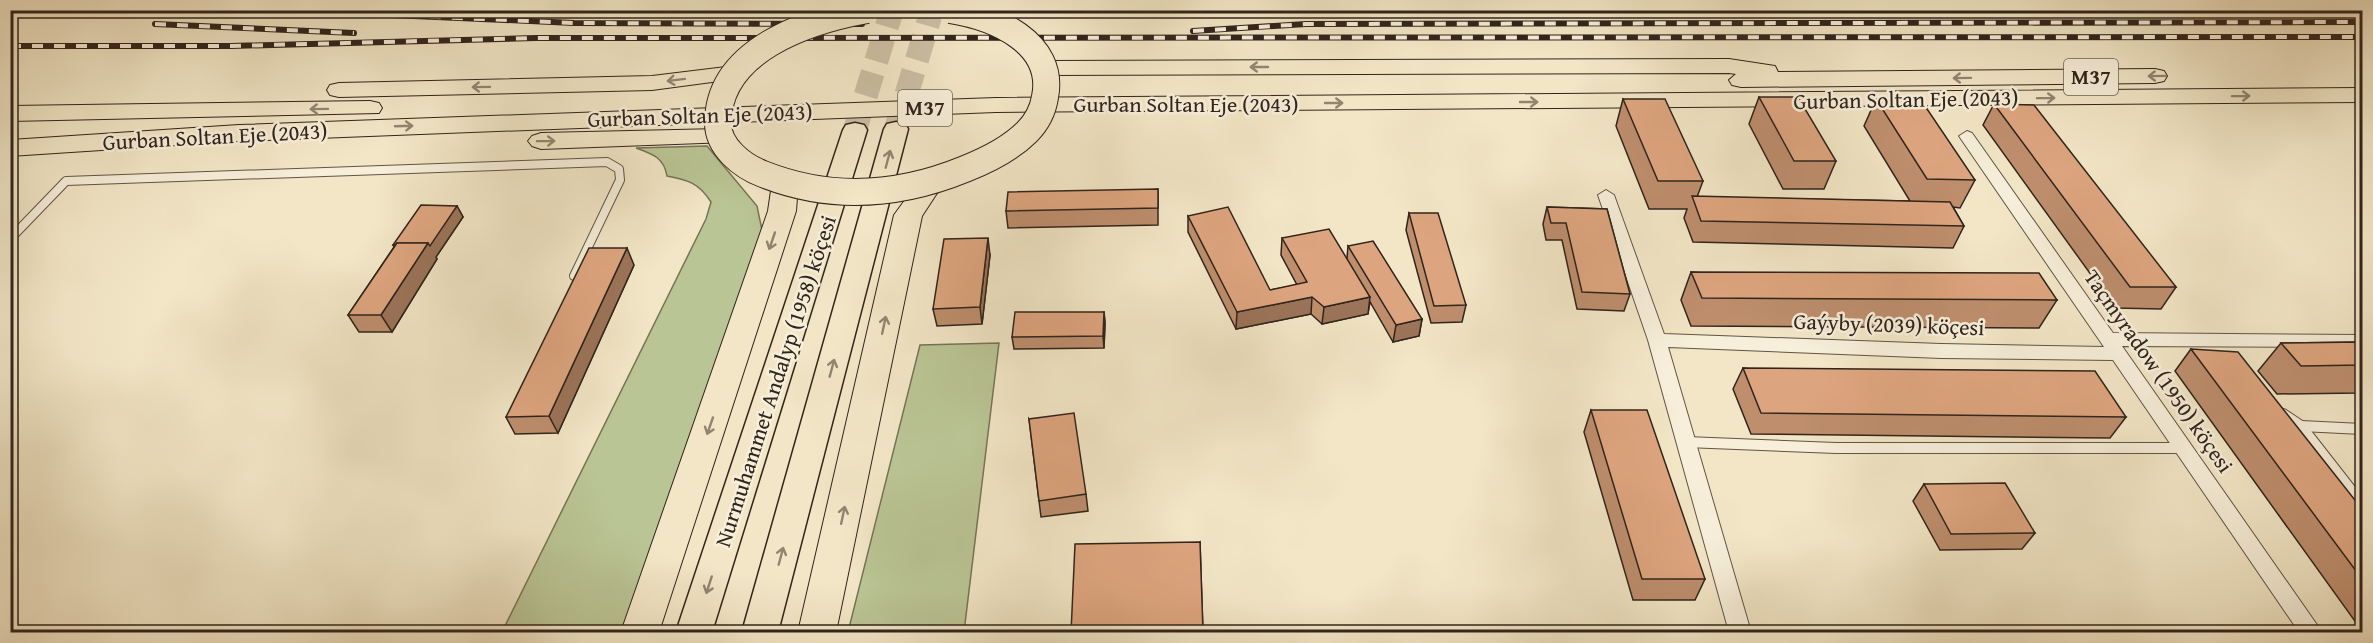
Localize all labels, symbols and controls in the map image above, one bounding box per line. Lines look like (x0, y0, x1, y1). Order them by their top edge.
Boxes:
road number: M37 (2064, 59, 2118, 95)
one-way arrow (1249, 61, 1269, 73)
one-way arrow (2148, 70, 2168, 82)
one-way arrow (1953, 72, 1973, 84)
one-way arrow (666, 74, 686, 85)
one-way arrow (472, 81, 492, 92)
street label: Gurban Soltan Eje (2043) (1793, 81, 2019, 117)
street label: Gurban Soltan Eje (2043) (1073, 88, 1299, 120)
road number: M37 (898, 90, 952, 126)
one-way arrow (2230, 90, 2250, 102)
one-way arrow (2035, 92, 2055, 104)
street label: Gurban Soltan Eje (2043) (587, 95, 813, 135)
one-way arrow (1519, 96, 1539, 108)
one-way arrow (1324, 97, 1344, 109)
one-way arrow (310, 103, 330, 114)
street label: Gurban Soltan Eje (2043) (102, 114, 328, 158)
one-way arrow (394, 121, 414, 132)
one-way arrow (536, 135, 556, 146)
one-way arrow (883, 150, 895, 169)
street label: Nurmuhammet Andalyp (1958) köçesi (706, 211, 844, 551)
one-way arrow (766, 231, 777, 250)
street label: Taçmyradow (1950) köçesi (2077, 263, 2241, 479)
street label: Gaýyby (2039) köçesi (1793, 305, 1985, 343)
one-way arrow (879, 315, 890, 335)
one-way arrow (827, 358, 838, 377)
one-way arrow (703, 416, 714, 434)
one-way arrow (838, 506, 849, 525)
one-way arrow (776, 547, 787, 566)
one-way arrow (703, 575, 714, 594)

